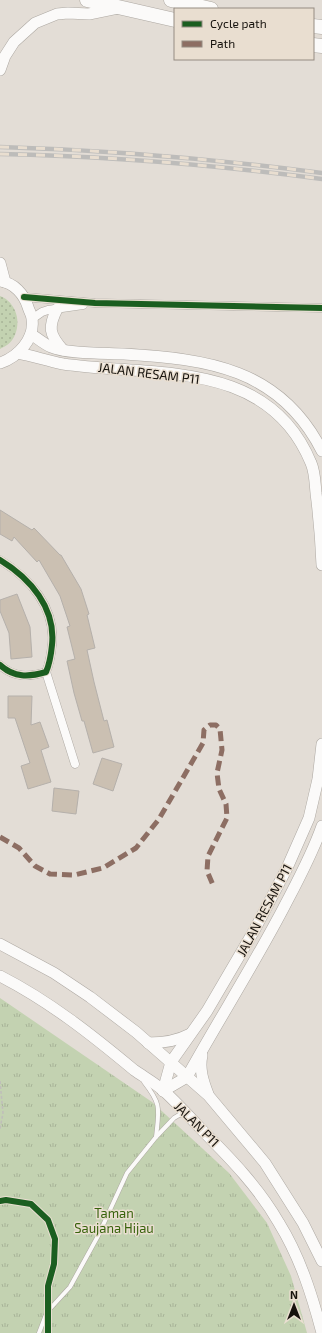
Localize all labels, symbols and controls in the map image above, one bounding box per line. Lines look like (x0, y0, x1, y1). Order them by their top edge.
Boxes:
legend (174, 8, 314, 60)
text: Cycle path (210, 16, 267, 30)
text: Path (210, 36, 235, 50)
street label: JALAN RESAM P11 (97, 359, 201, 387)
street label: JALAN RESAM P11 (233, 861, 295, 959)
street label: JALAN P11 (171, 1098, 223, 1150)
park label: Taman Saujana Hijau (74, 1205, 154, 1236)
north arrow (274, 1285, 314, 1325)
text: N (290, 1288, 298, 1301)

